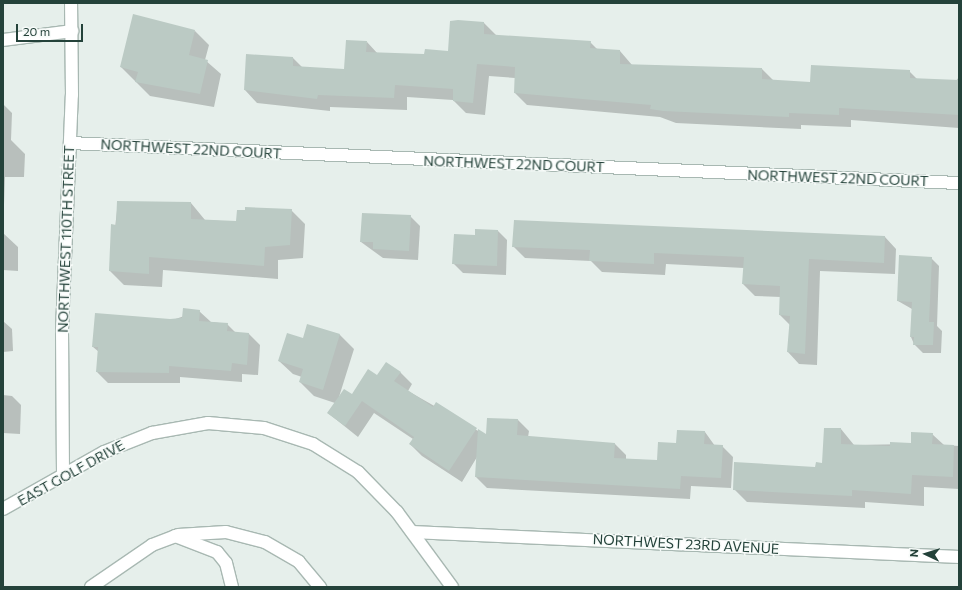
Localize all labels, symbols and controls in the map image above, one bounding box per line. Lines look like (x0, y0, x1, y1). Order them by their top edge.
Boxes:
scale bar (18, 16, 85, 42)
text: 20 m (23, 24, 50, 38)
street label: NORTHWEST 22ND COURT (100, 136, 282, 162)
street label: NORTHWEST 110TH STREET (54, 145, 78, 333)
street label: NORTHWEST 22ND COURT (423, 152, 605, 176)
street label: NORTHWEST 22ND COURT (747, 166, 929, 190)
street label: EAST GOLF DRIVE (15, 437, 127, 509)
street label: NORTHWEST 23RD AVENUE (592, 531, 780, 557)
north arrow (906, 534, 946, 574)
text: N (907, 549, 920, 558)

